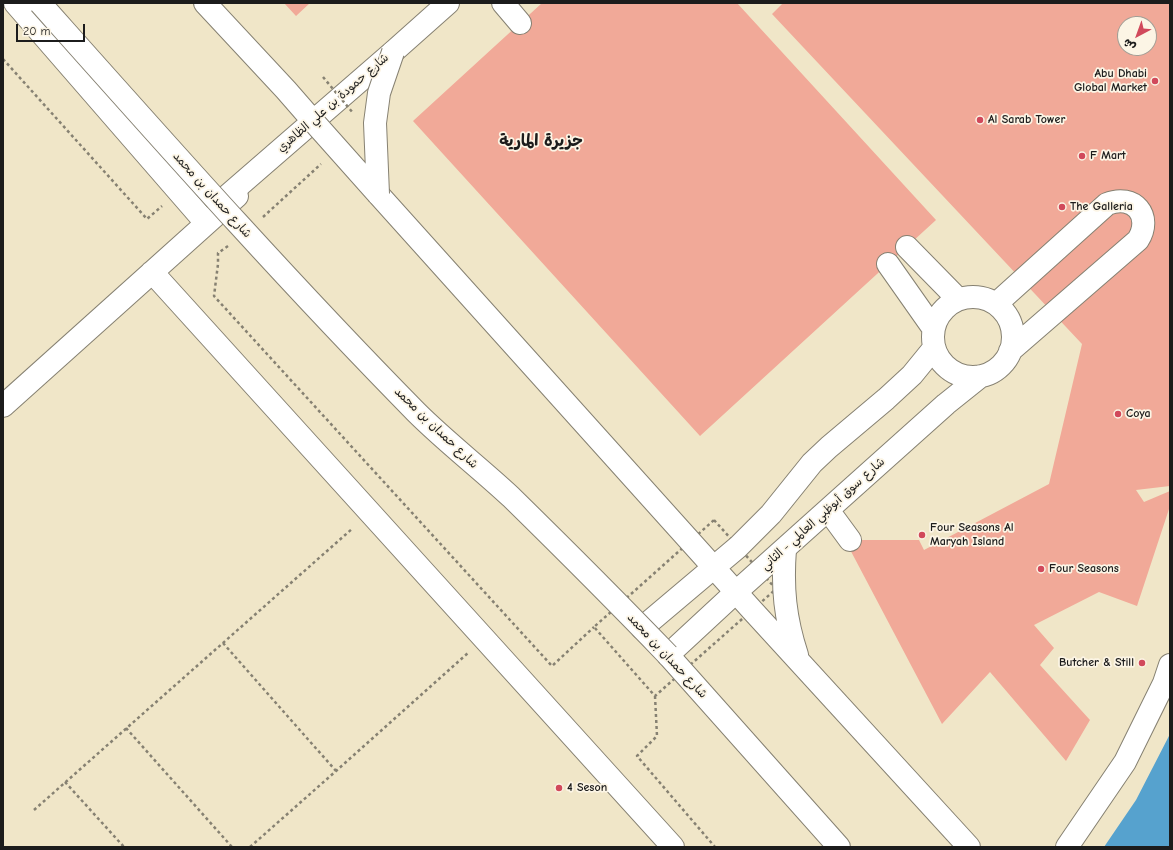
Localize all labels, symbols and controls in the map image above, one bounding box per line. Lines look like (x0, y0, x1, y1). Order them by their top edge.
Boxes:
scale bar (18, 16, 87, 42)
north arrow (1117, 16, 1157, 56)
text: 20 m (23, 24, 51, 38)
text: ش (1121, 36, 1138, 54)
street label: شارع حمودة بن علي الظاهري (274, 51, 392, 155)
place label: Abu Dhabi Global Market (1074, 67, 1147, 95)
marker: Abu Dhabi Global Market (1150, 76, 1160, 86)
place label: Al Sarab Tower (988, 113, 1065, 127)
marker: Al Sarab Tower (975, 115, 985, 125)
district label: جزيرة المارية (499, 131, 583, 151)
street label: شارع حمدان بن محمد (170, 149, 254, 241)
place label: F Mart (1090, 149, 1126, 163)
marker: F Mart (1077, 151, 1087, 161)
place label: The Galleria (1070, 200, 1133, 214)
marker: The Galleria (1057, 202, 1067, 212)
street label: شارع حمدان بن محمد (391, 384, 481, 472)
place label: Coya (1126, 407, 1151, 421)
marker: Coya (1113, 409, 1123, 419)
street label: شارع سوق أبوظبي العالمي - الثاني (758, 455, 888, 573)
place label: Four Seasons Al Maryah Island (930, 521, 1014, 549)
marker: Four Seasons Al Maryah Island (917, 530, 927, 540)
place label: Four Seasons (1049, 562, 1119, 576)
marker: Four Seasons (1036, 564, 1046, 574)
street label: شارع حمدان بن محمد (624, 611, 710, 701)
place label: Butcher & Still (1059, 656, 1134, 670)
marker: Butcher & Still (1137, 658, 1147, 668)
place label: 4 Seson (567, 781, 607, 795)
marker: 4 Seson (554, 783, 564, 793)

